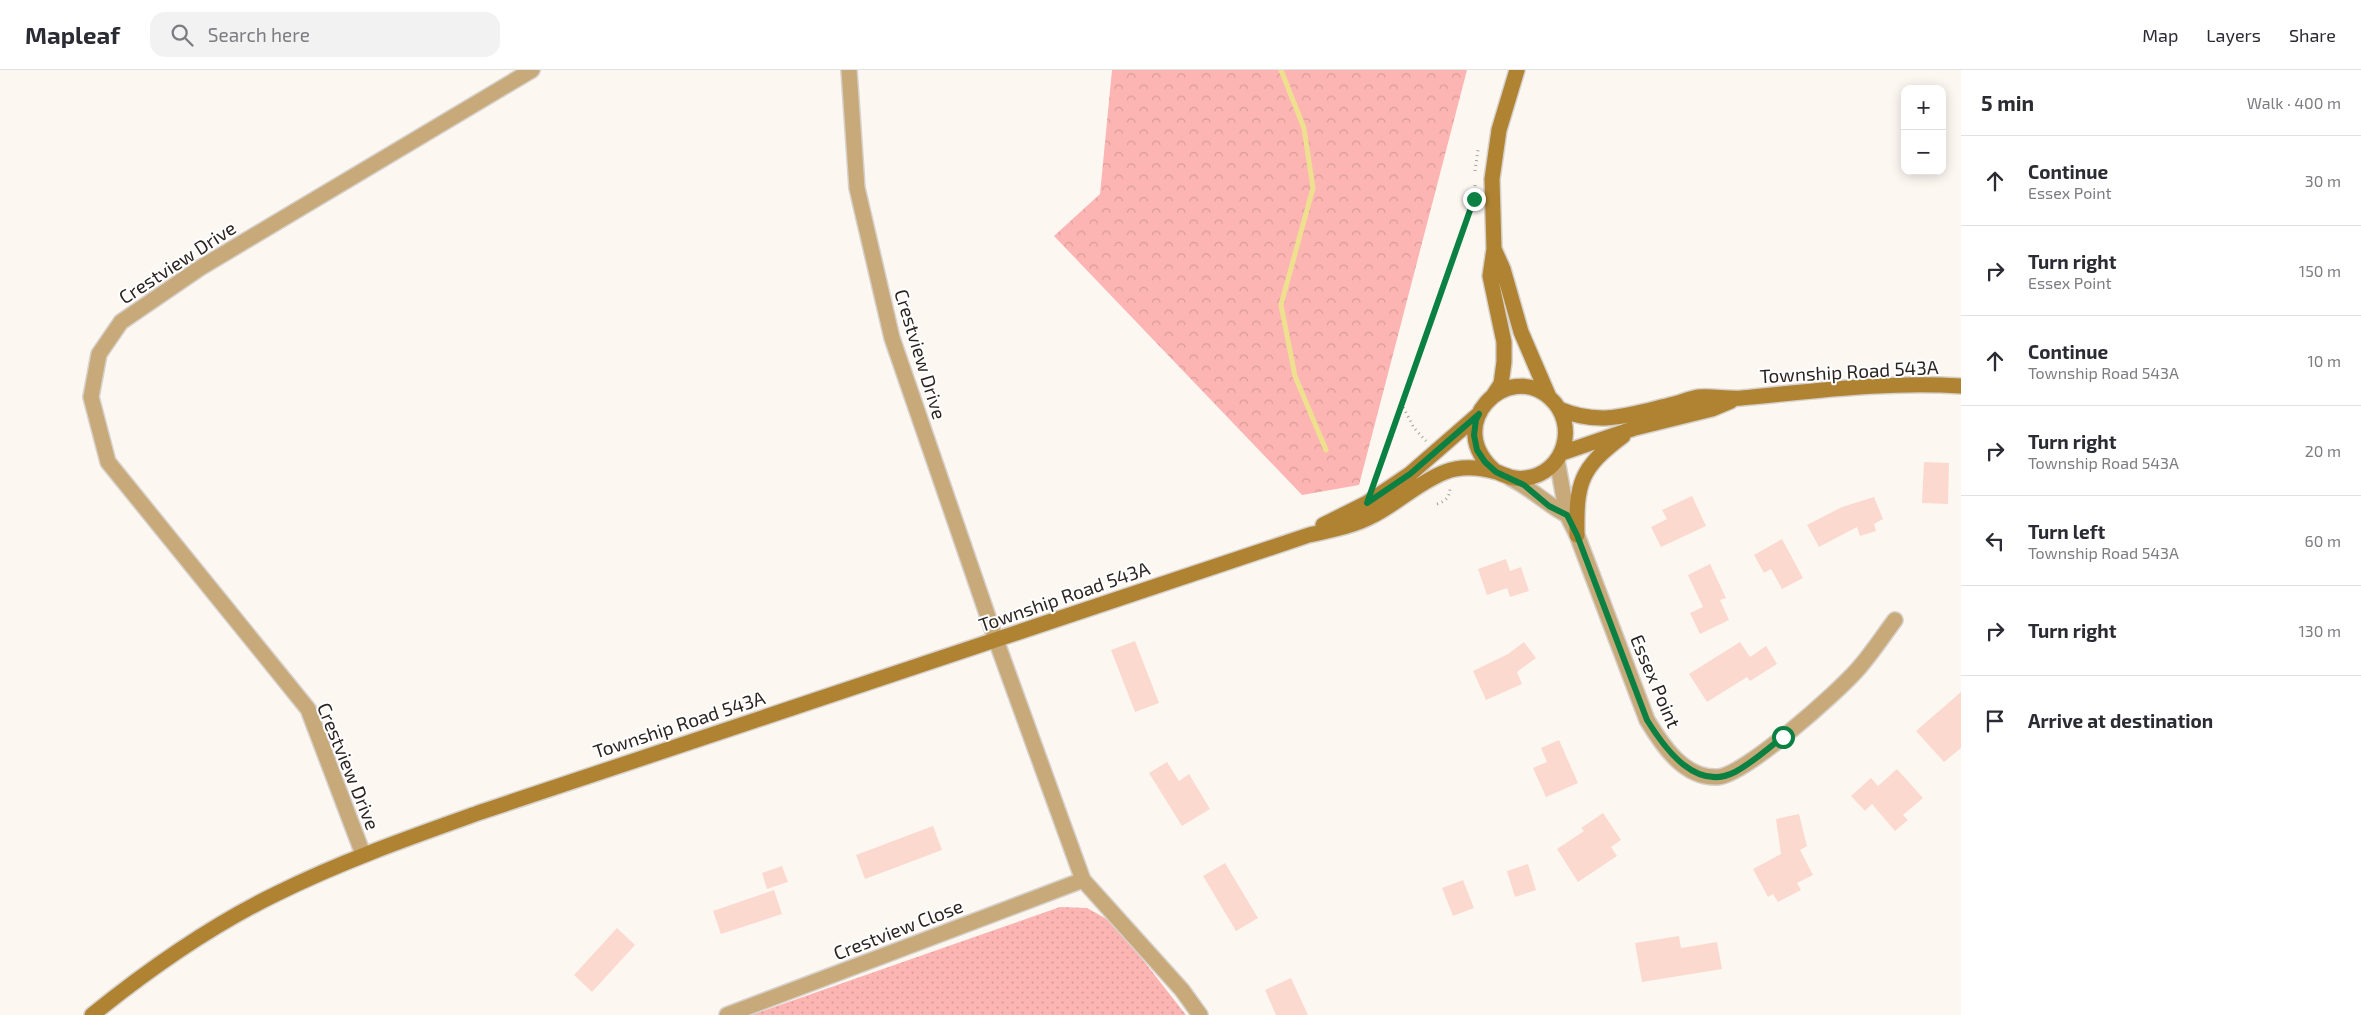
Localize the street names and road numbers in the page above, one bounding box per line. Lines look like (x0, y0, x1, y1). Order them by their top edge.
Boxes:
street label: Crestview Drive (114, 216, 240, 308)
street label: Crestview Drive (890, 286, 952, 422)
street label: Township Road 543A (1759, 355, 1939, 387)
street label: Township Road 543A (976, 556, 1153, 636)
street label: Essex Point (1626, 631, 1686, 731)
street label: Township Road 543A (590, 685, 768, 763)
street label: Crestview Drive (313, 699, 385, 833)
street label: Crestview Close (830, 894, 966, 964)

